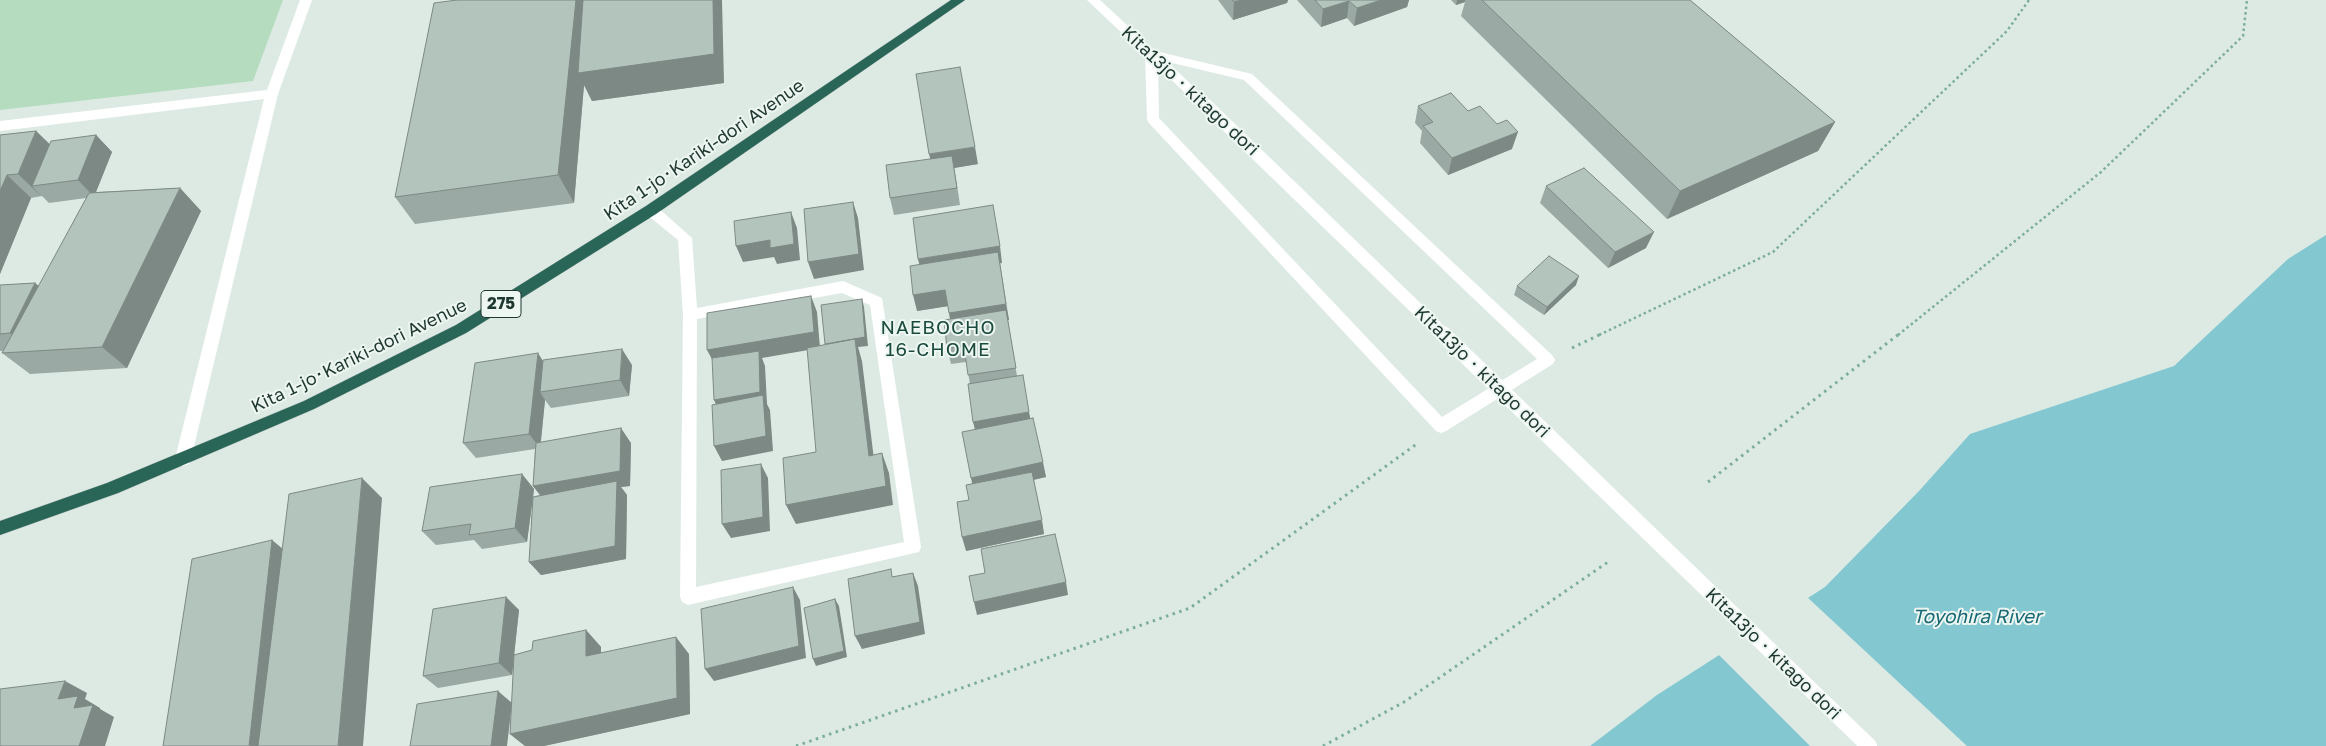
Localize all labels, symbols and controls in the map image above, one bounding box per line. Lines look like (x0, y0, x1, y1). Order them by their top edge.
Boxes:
street label: Kita13jo・kitago dori (1117, 22, 1263, 160)
street label: Kita 1-jo･Kariki-dori Avenue (600, 75, 808, 225)
road number: 275 (481, 290, 521, 318)
street label: Kita 1-jo･Kariki-dori Avenue (248, 294, 470, 418)
street label: Kita13jo・kitago dori (1410, 302, 1554, 442)
district label: NAEBOCHO 16-CHOME (880, 317, 996, 361)
street label: Kita13jo・kitago dori (1701, 584, 1845, 724)
water label: Toyohira River (1913, 606, 2041, 628)

